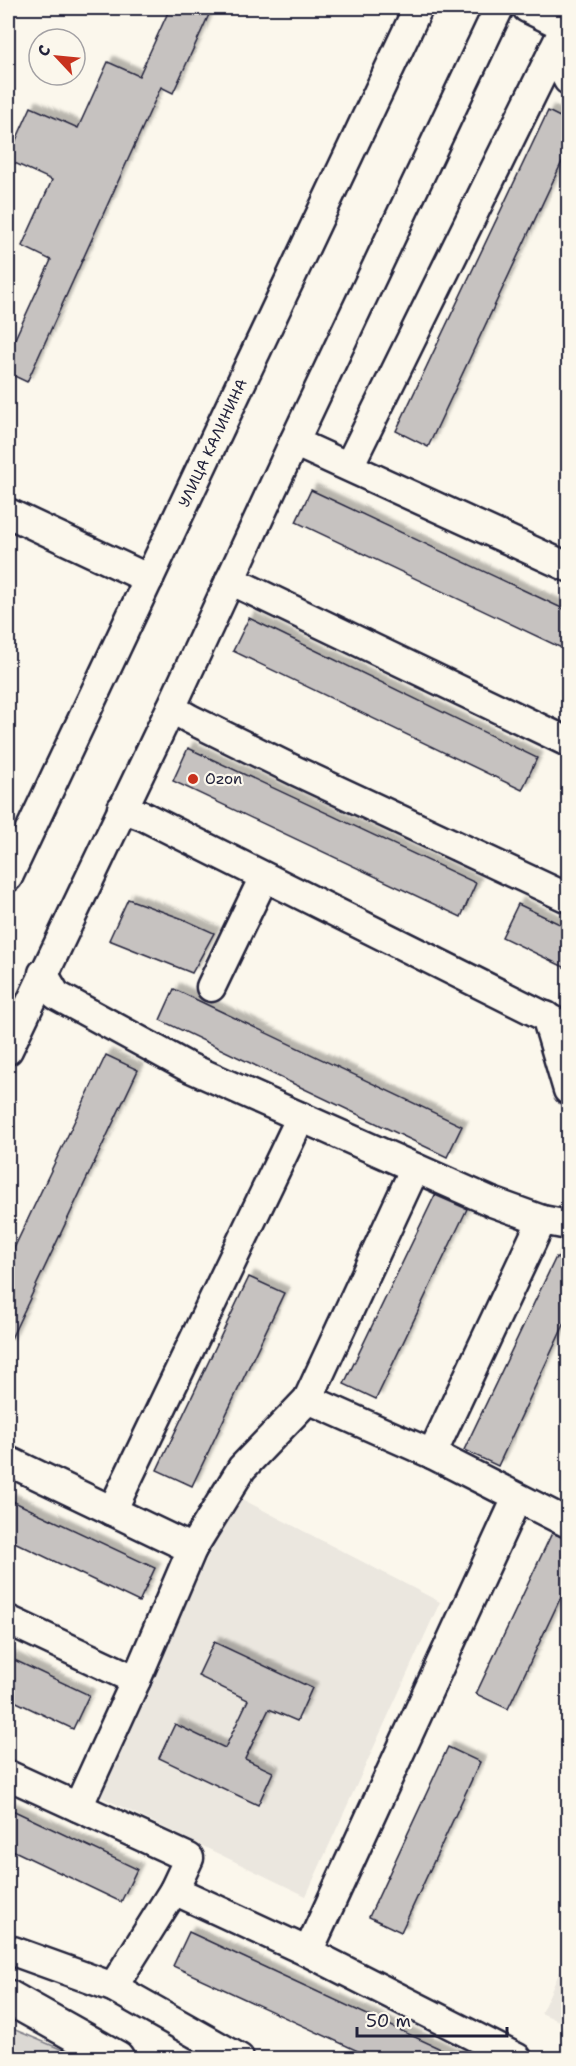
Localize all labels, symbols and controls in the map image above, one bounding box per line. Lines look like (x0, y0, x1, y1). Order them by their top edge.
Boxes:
north arrow (27, 27, 87, 87)
text: С (32, 41, 56, 60)
street label: УЛИЦА КАЛИНИНА (174, 375, 252, 510)
place label: Ozon (205, 769, 242, 789)
marker: Ozon (186, 772, 200, 786)
scale bar (357, 2000, 507, 2038)
text: 50 m (366, 2009, 411, 2033)

